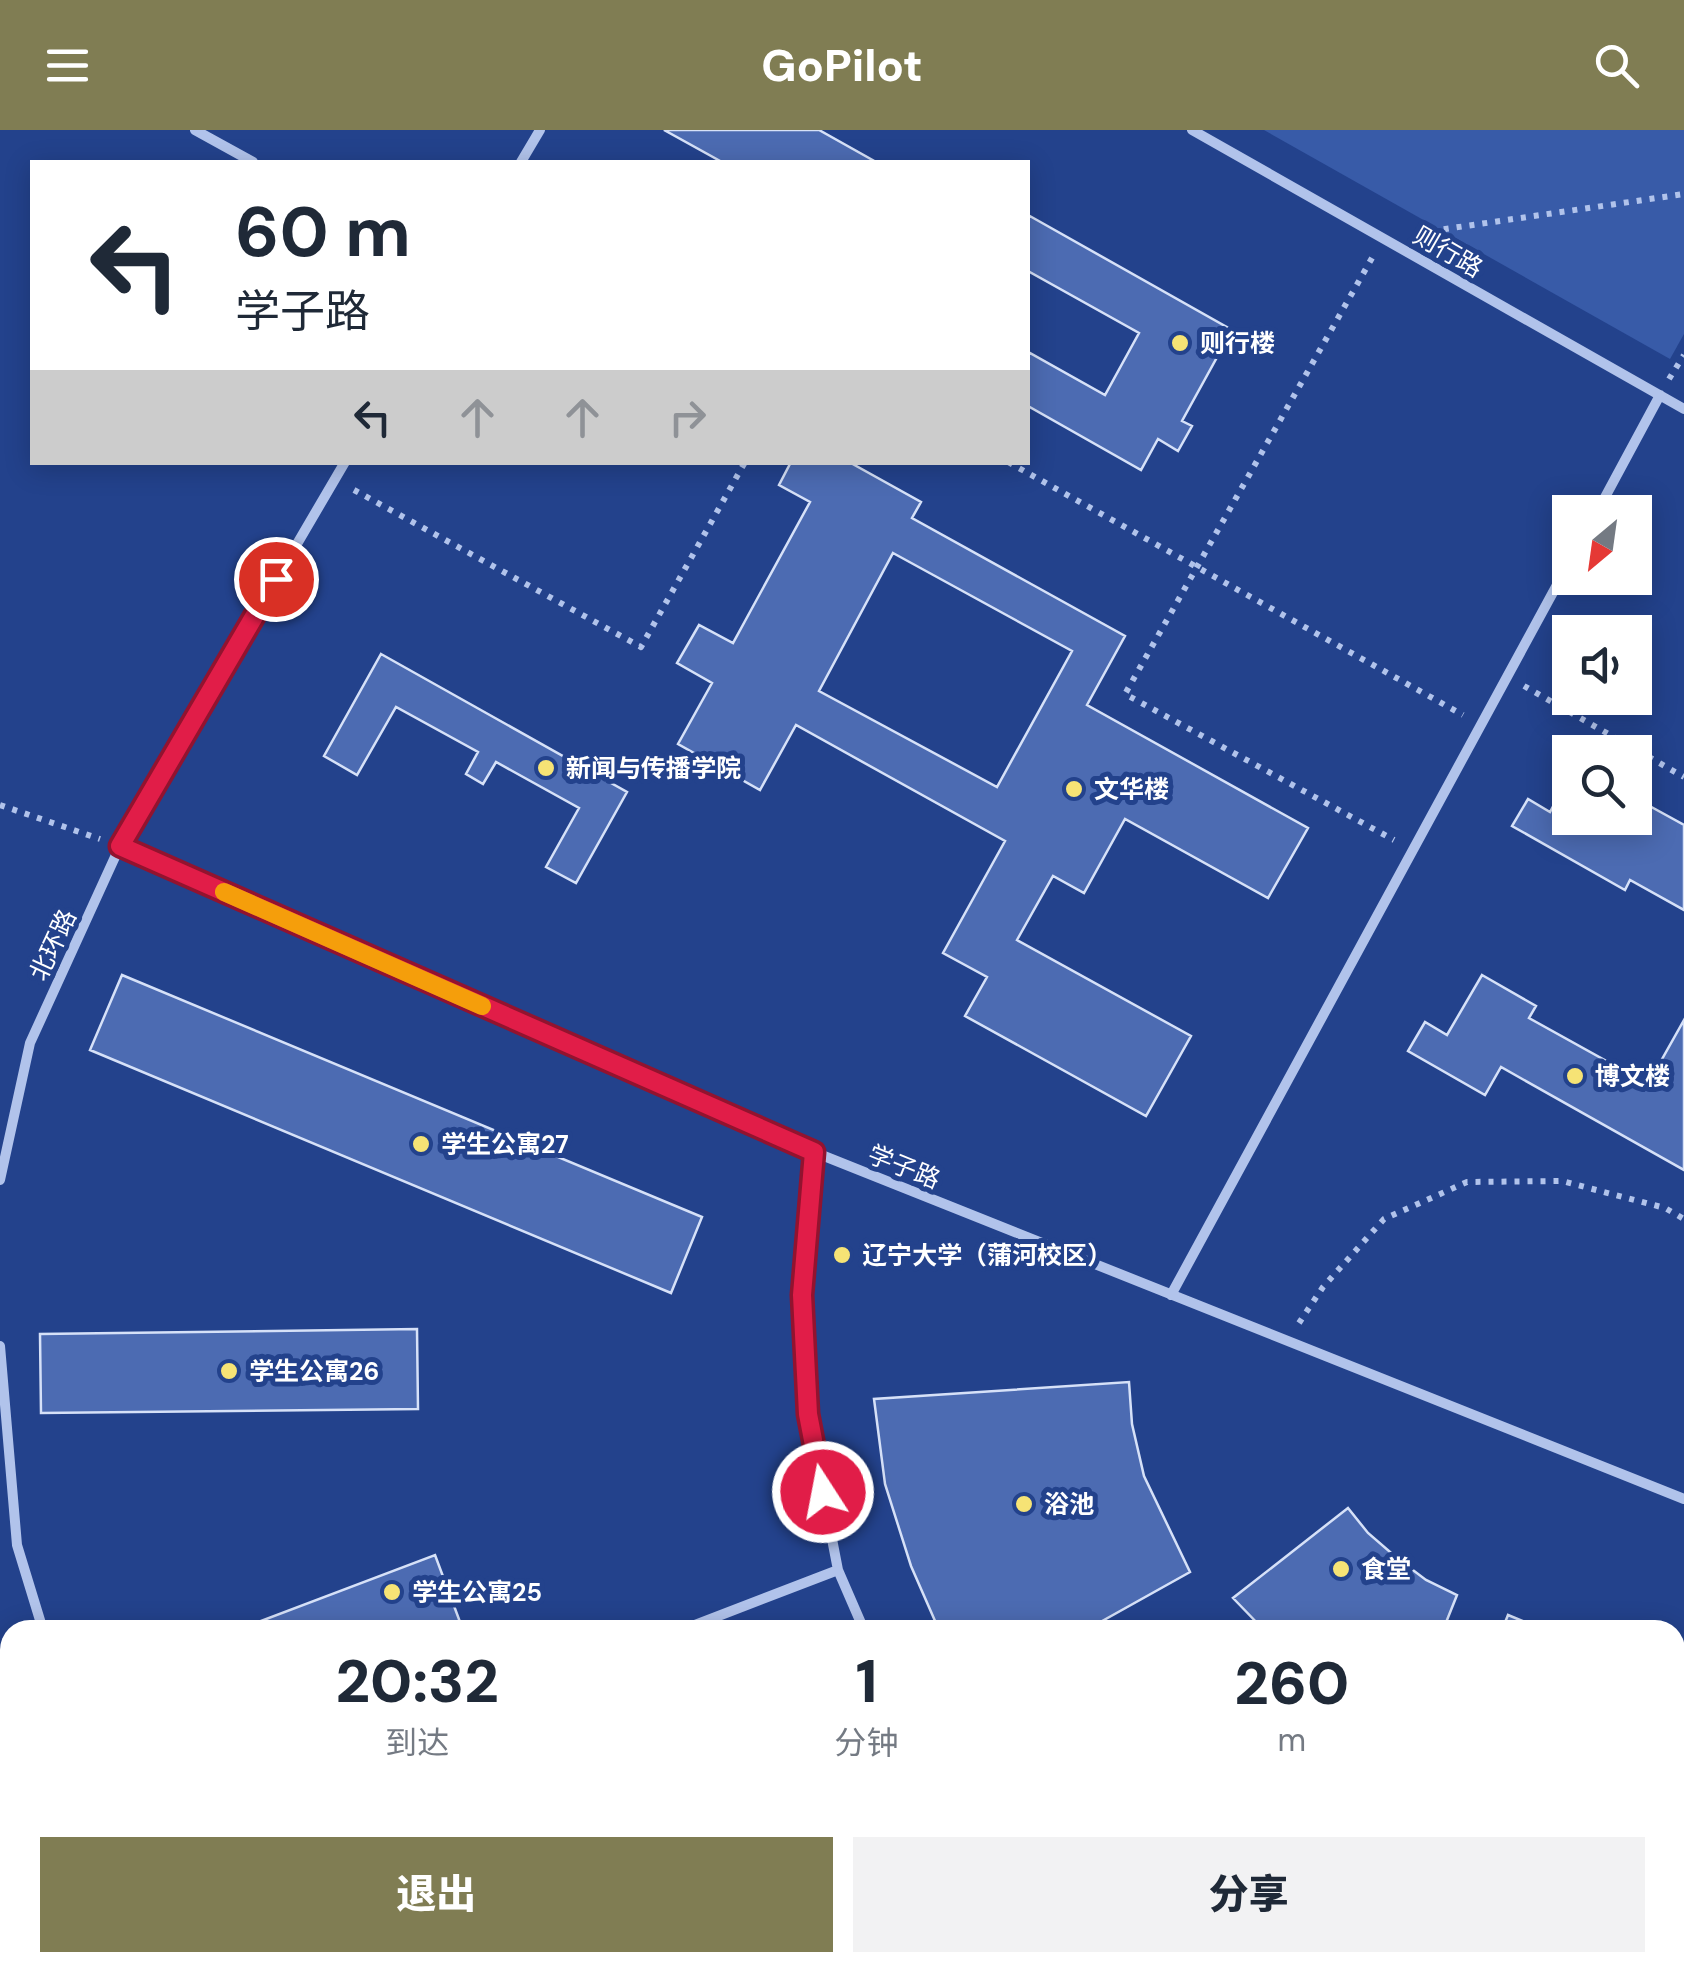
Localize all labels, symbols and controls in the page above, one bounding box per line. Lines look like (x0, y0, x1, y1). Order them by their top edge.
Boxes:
text: GoPilot (761, 36, 923, 95)
icon: menu (40, 38, 95, 93)
icon: search (1589, 38, 1644, 93)
text: 60 m (235, 187, 411, 278)
icon: left (70, 200, 200, 330)
street label: 则行路 (1407, 219, 1489, 285)
text: 学子路 (235, 282, 370, 341)
place label: 则行楼 (1200, 327, 1275, 360)
marker: 则行楼 (1169, 332, 1191, 354)
icon: left (345, 390, 400, 445)
icon: ahead (450, 390, 505, 445)
icon: ahead (555, 390, 610, 445)
icon: right (660, 390, 715, 445)
north arrow (1552, 495, 1652, 595)
map controls (1552, 495, 1652, 835)
pin (234, 537, 319, 622)
icon: arrive (249, 552, 304, 607)
button: sound (1552, 615, 1652, 715)
button: search (1552, 735, 1652, 835)
place label: 新闻与传播学院 (566, 752, 741, 785)
marker: 新闻与传播学院 (535, 757, 557, 779)
place label: 文华楼 (1094, 773, 1169, 806)
marker: 文华楼 (1063, 778, 1085, 800)
street label: 北环路 (22, 904, 84, 986)
place label: 博文楼 (1595, 1060, 1670, 1093)
marker: 博文楼 (1564, 1065, 1586, 1087)
place label: 学生公寓27 (441, 1128, 569, 1161)
marker: 学生公寓27 (410, 1133, 432, 1155)
street label: 学子路 (863, 1138, 945, 1196)
place label: 辽宁大学（蒲河校区） (862, 1239, 1112, 1272)
marker: 辽宁大学（蒲河校区） (831, 1244, 853, 1266)
place label: 学生公寓26 (249, 1355, 379, 1388)
marker: 学生公寓26 (218, 1360, 240, 1382)
position arrow (771, 1440, 875, 1544)
place label: 浴池 (1044, 1488, 1094, 1521)
marker: 浴池 (1013, 1493, 1035, 1515)
place label: 食堂 (1361, 1553, 1411, 1586)
marker: 食堂 (1330, 1558, 1352, 1580)
place label: 学生公寓25 (412, 1576, 542, 1609)
marker: 学生公寓25 (381, 1581, 403, 1603)
text: 20:32 (336, 1642, 499, 1721)
text: 1 (856, 1642, 878, 1721)
text: 260 (1234, 1644, 1349, 1723)
text: m (1278, 1719, 1306, 1761)
text: 到达 (385, 1722, 449, 1764)
text: 分钟 (835, 1722, 899, 1764)
button: 退出 (40, 1837, 833, 1952)
button: 分享 (853, 1837, 1645, 1952)

